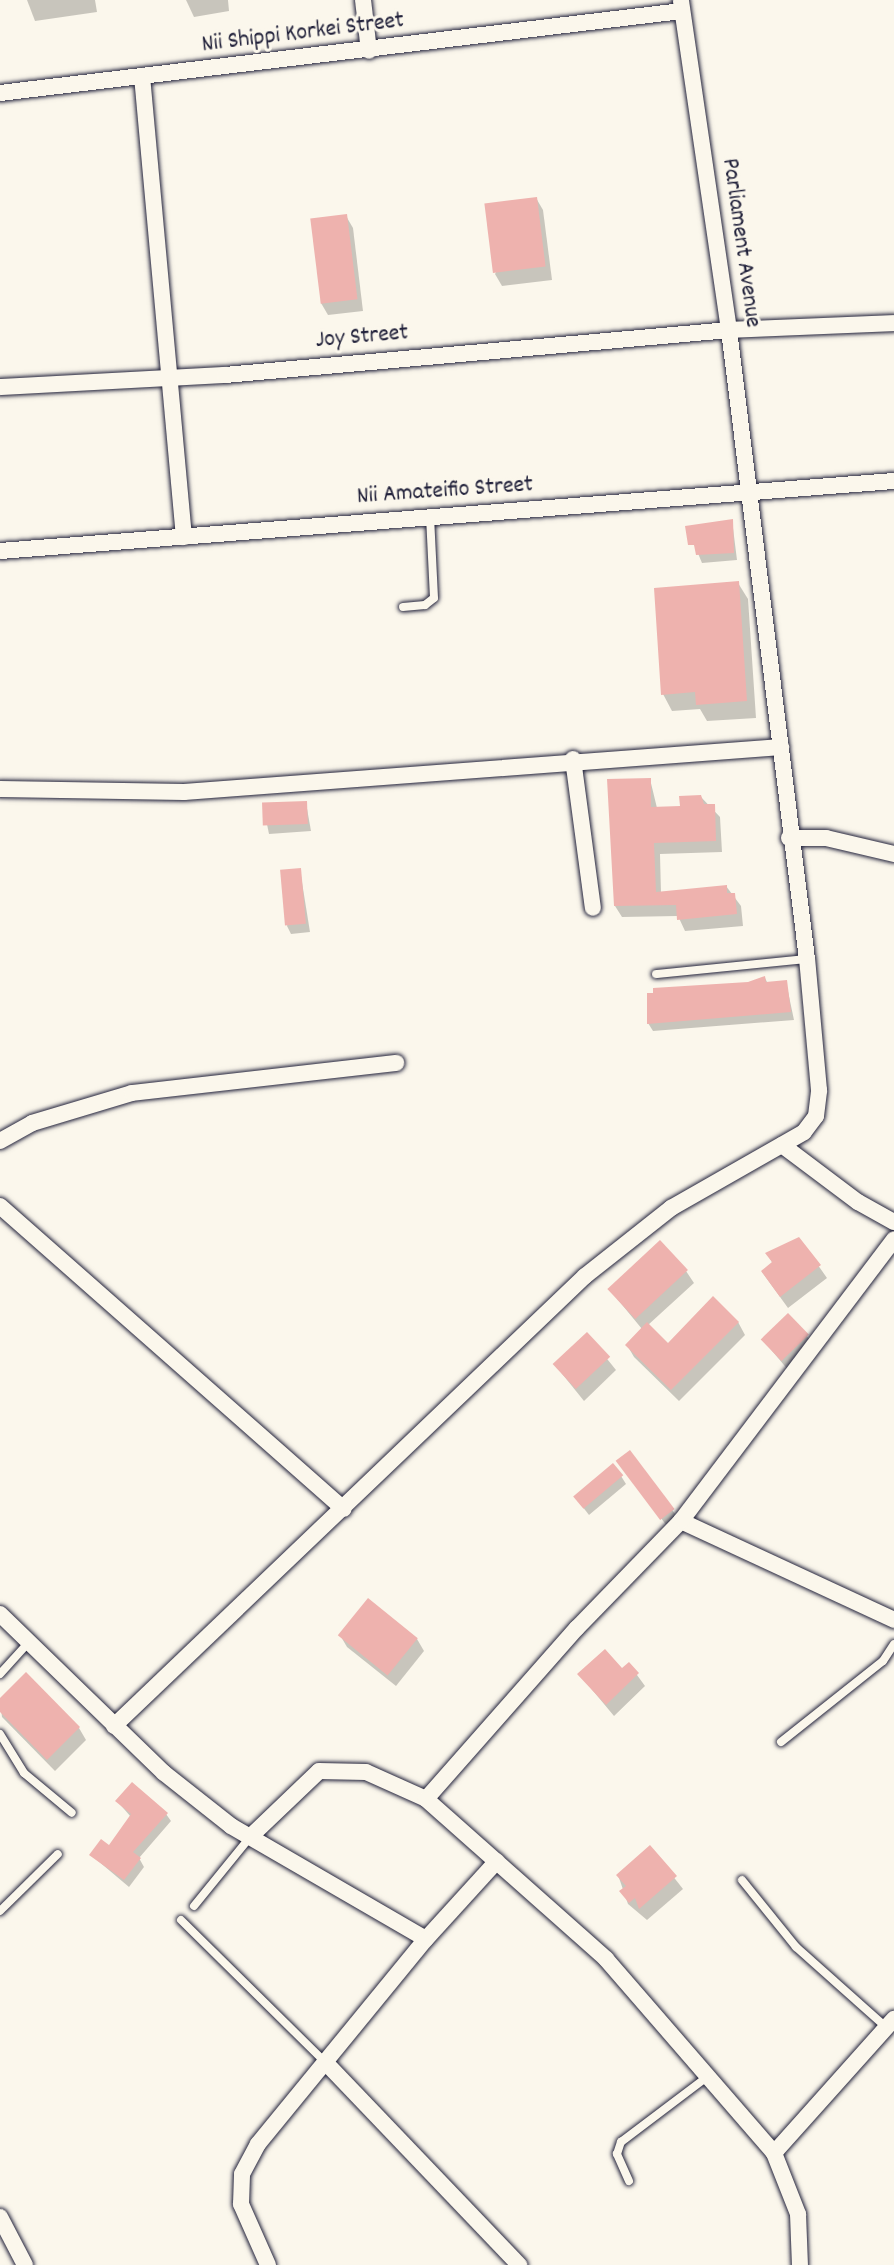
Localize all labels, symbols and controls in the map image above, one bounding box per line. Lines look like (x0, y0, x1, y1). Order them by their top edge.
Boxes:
street label: Nii Shippi Korkei Street (200, 7, 406, 61)
street label: Parliament Avenue (714, 157, 766, 329)
street label: Joy Street (314, 320, 410, 356)
street label: Nii Amateifio Street (356, 471, 534, 513)

